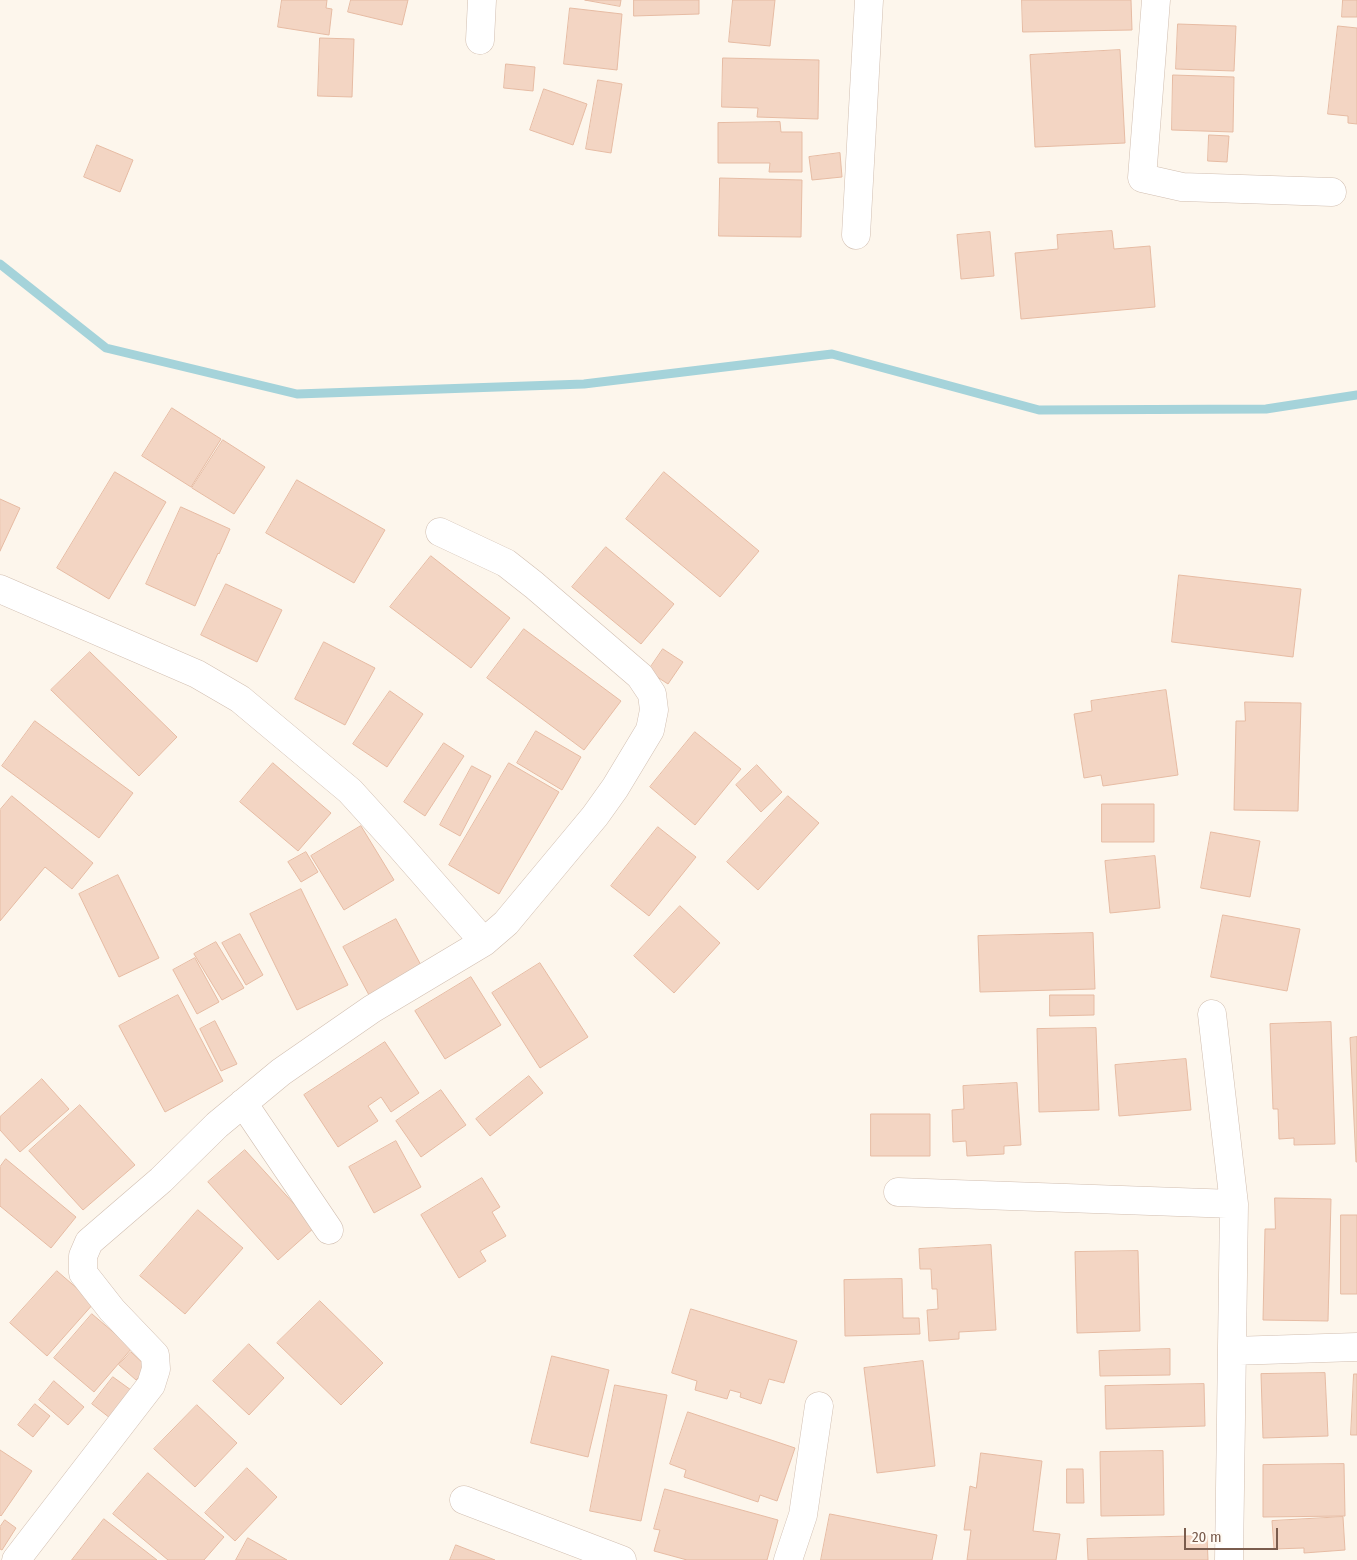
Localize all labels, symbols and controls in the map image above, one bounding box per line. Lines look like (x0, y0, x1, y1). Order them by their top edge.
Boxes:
scale bar (1187, 1518, 1281, 1550)
text: 20 m (1192, 1528, 1222, 1546)

